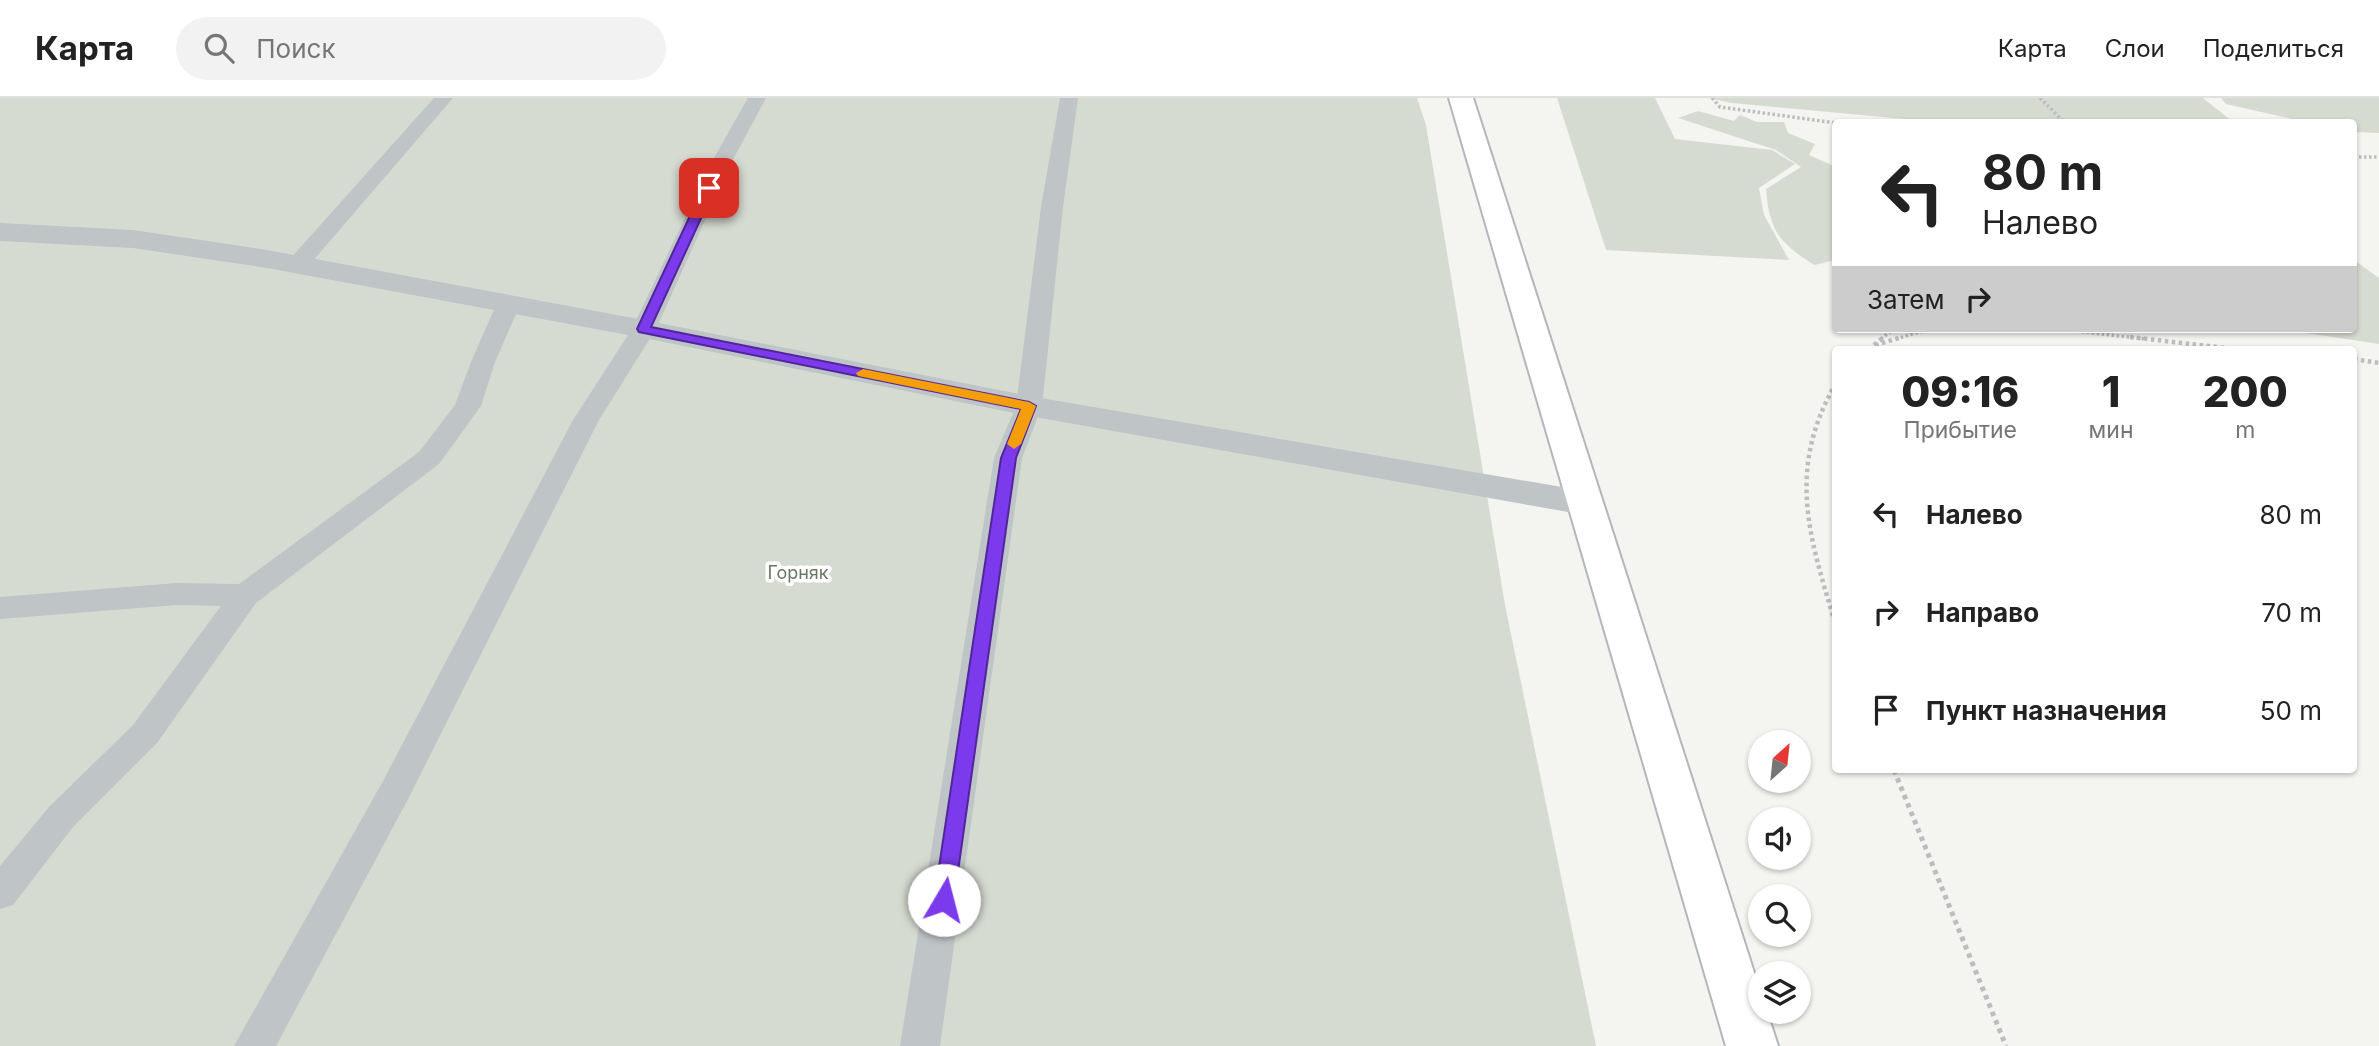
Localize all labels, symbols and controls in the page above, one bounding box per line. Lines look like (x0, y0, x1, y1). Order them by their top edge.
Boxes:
search box (176, 17, 666, 80)
text: Карта (35, 28, 134, 68)
icon: search (200, 29, 238, 67)
text: Поиск (256, 33, 335, 64)
text: Карта (1998, 34, 2067, 63)
text: Слои (2105, 34, 2165, 63)
text: Поделиться (2203, 34, 2344, 63)
text: 80 m (1982, 143, 2103, 202)
icon: left (1867, 147, 1958, 238)
pin (679, 158, 739, 218)
icon: arrive (690, 169, 728, 207)
text: Налево (1982, 203, 2098, 242)
icon: right (1959, 280, 1997, 318)
text: Затем (1867, 284, 1945, 315)
text: 09:16 (1901, 366, 2019, 417)
text: 1 (2102, 366, 2120, 417)
text: 200 (2203, 366, 2288, 417)
text: Прибытие (1904, 416, 2017, 444)
text: мин (2089, 416, 2134, 444)
text: m (2235, 416, 2255, 444)
icon: left (1867, 495, 1905, 533)
text: Налево (1926, 499, 2023, 530)
text: 80 m (2259, 499, 2322, 530)
park label: Горняк (767, 562, 829, 583)
icon: right (1867, 593, 1905, 631)
text: Направо (1926, 597, 2039, 628)
text: 70 m (2261, 597, 2322, 628)
icon: arrive (1867, 691, 1905, 729)
text: Пункт назначения (1926, 695, 2167, 726)
text: 50 m (2260, 695, 2322, 726)
north arrow (1748, 730, 1811, 793)
map controls (1748, 730, 1811, 1024)
button: sound (1748, 807, 1811, 870)
position arrow (907, 863, 981, 937)
button: search (1748, 884, 1811, 947)
button: layers (1748, 961, 1811, 1024)

